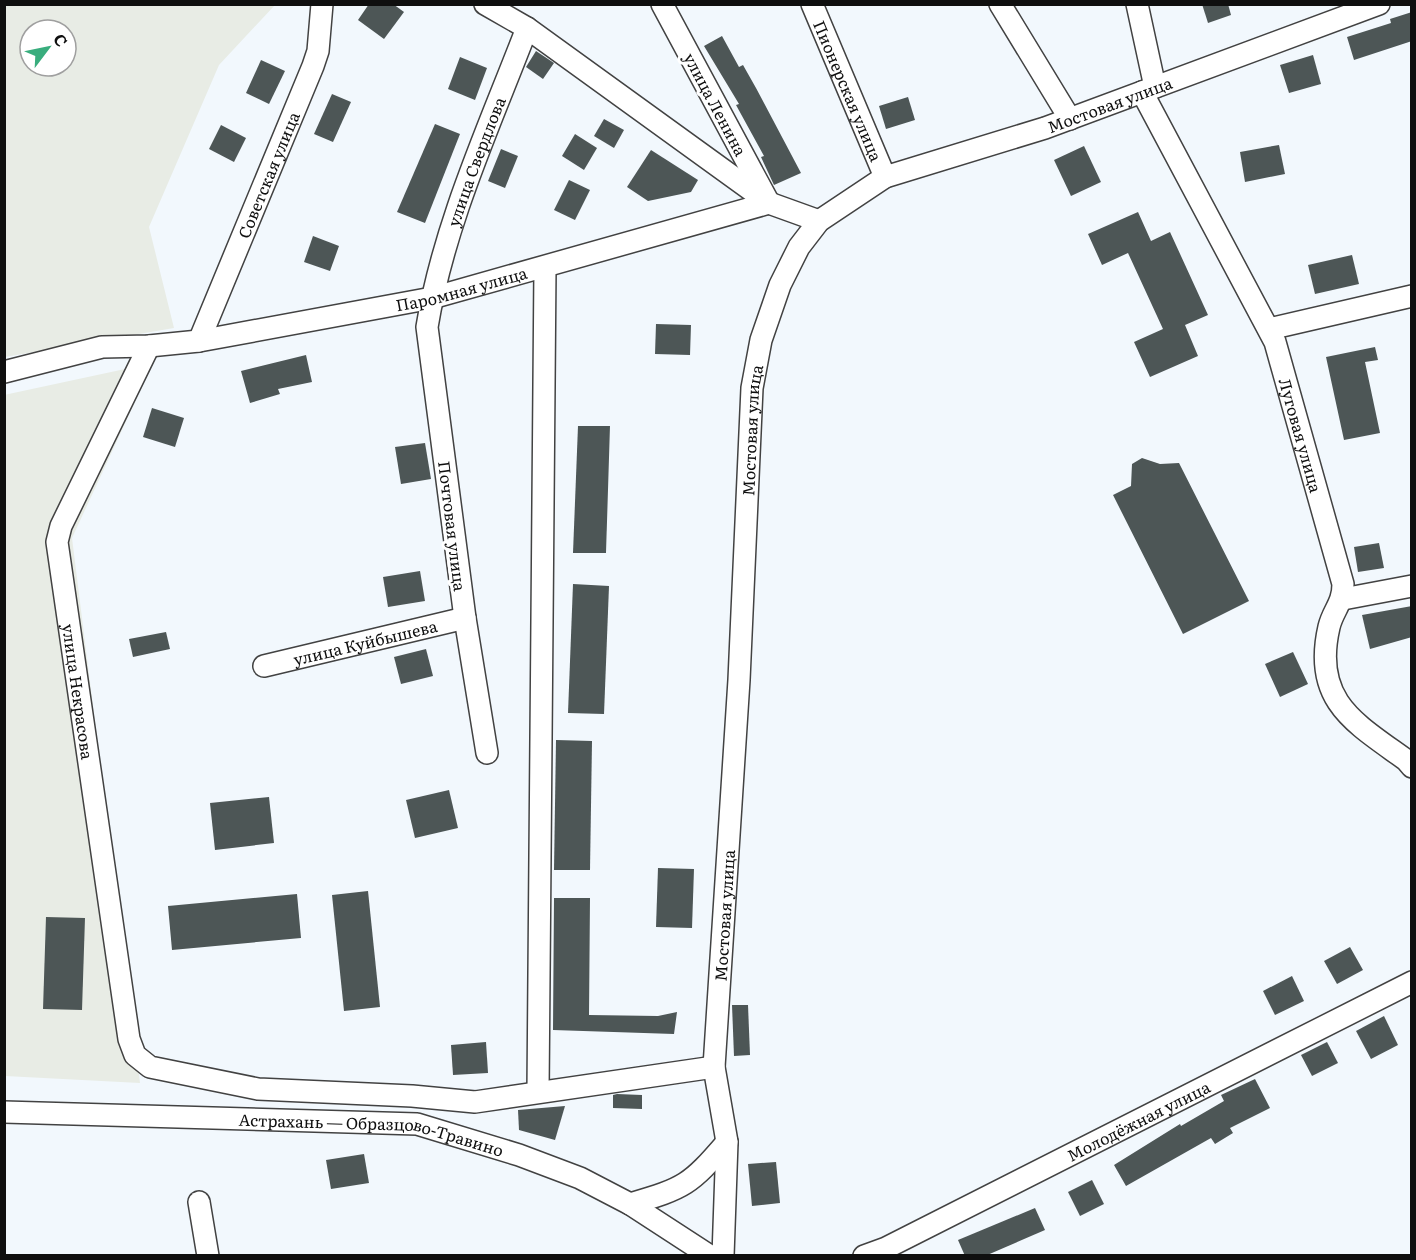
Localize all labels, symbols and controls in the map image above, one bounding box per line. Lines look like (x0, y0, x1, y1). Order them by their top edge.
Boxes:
street label: Пионерская улица (808, 16, 889, 165)
north arrow (18, 18, 78, 78)
text: С (48, 28, 75, 51)
street label: улица Ленина (679, 48, 754, 160)
street label: Мостовая улица (1044, 70, 1176, 138)
street label: улица Свердлова (440, 93, 511, 230)
street label: Советская улица (231, 107, 305, 242)
street label: Паромная улица (394, 260, 530, 316)
street label: Мостовая улица (735, 362, 768, 497)
street label: Луговая улица (1274, 375, 1329, 496)
street label: Почтовая улица (433, 460, 473, 593)
street label: улица Куйбышева (291, 613, 440, 671)
street label: улица Некрасова (57, 622, 100, 761)
street label: Мостовая улица (708, 849, 740, 982)
street label: Молодёжная улица (1062, 1074, 1214, 1167)
street label: Астрахань — Образцово-Травино (238, 1107, 507, 1162)

